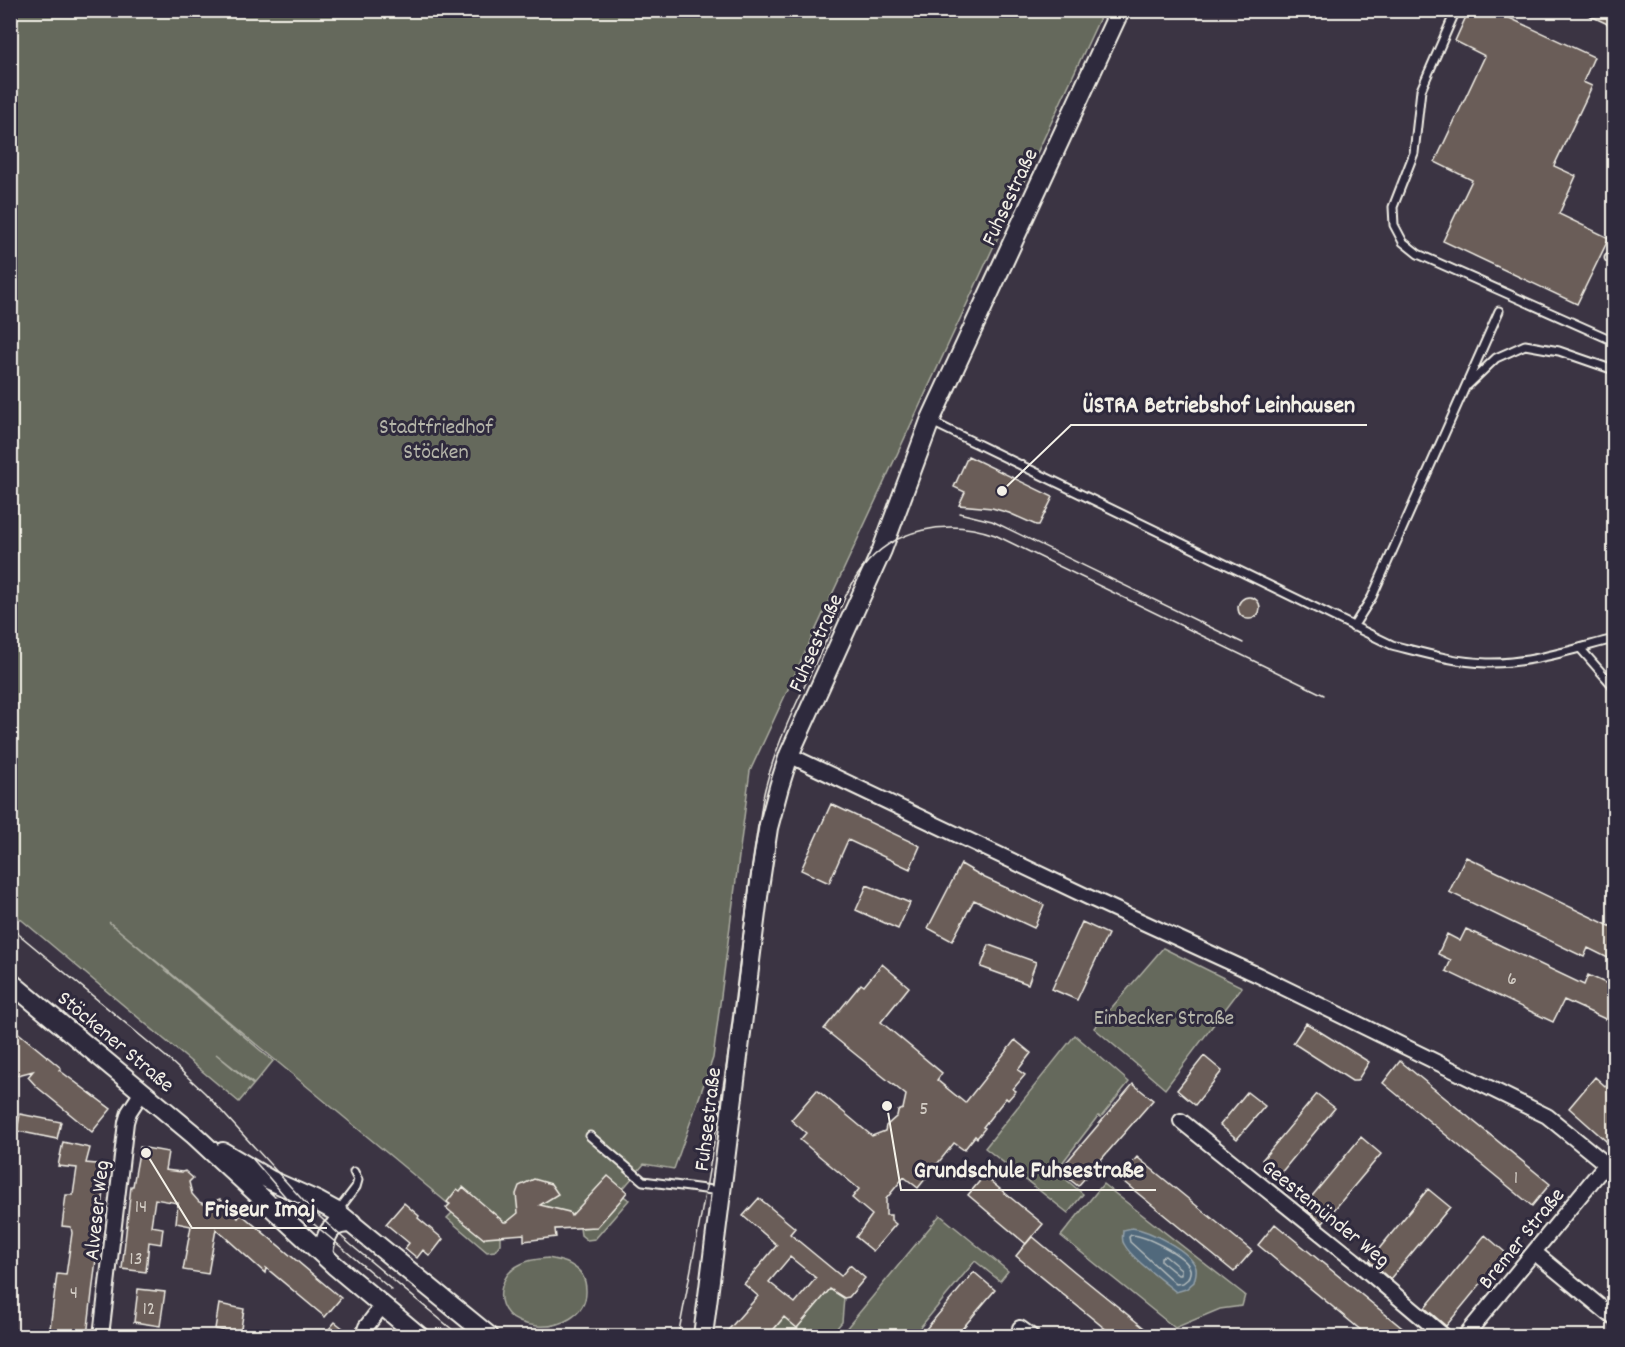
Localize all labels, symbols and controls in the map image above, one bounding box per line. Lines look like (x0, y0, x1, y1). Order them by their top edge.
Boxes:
street label: Fuhsestraße (975, 144, 1047, 251)
callout: ÜSTRA Betriebshof Leinhausen (1071, 383, 1367, 425)
text: ÜSTRA Betriebshof Leinhausen (1083, 390, 1355, 424)
park label: Stadtfriedhof Stöcken (379, 413, 494, 469)
street label: Fuhsestraße (782, 589, 853, 697)
house number: 6 (1507, 966, 1517, 994)
street label: Stöckener Straße (49, 984, 180, 1101)
park label: Einbecker Straße (1094, 1004, 1234, 1035)
street label: Fuhsestraße (688, 1066, 731, 1173)
house number: 5 (919, 1096, 929, 1124)
callout: Grundschule Fuhsestraße (901, 1148, 1156, 1190)
street label: Geestemünder Weg (1254, 1153, 1396, 1276)
text: Grundschule Fuhsestraße (914, 1155, 1145, 1189)
street label: Alveser Weg (78, 1159, 119, 1262)
house number: 1 (1514, 1165, 1518, 1193)
street label: Bremer Straße (1472, 1182, 1573, 1297)
callout: Friseur Imaj (192, 1186, 327, 1228)
house number: 14 (135, 1194, 147, 1222)
text: Friseur Imaj (205, 1194, 315, 1228)
house number: 13 (129, 1246, 143, 1274)
house number: 4 (70, 1280, 78, 1308)
house number: 12 (142, 1296, 156, 1324)

